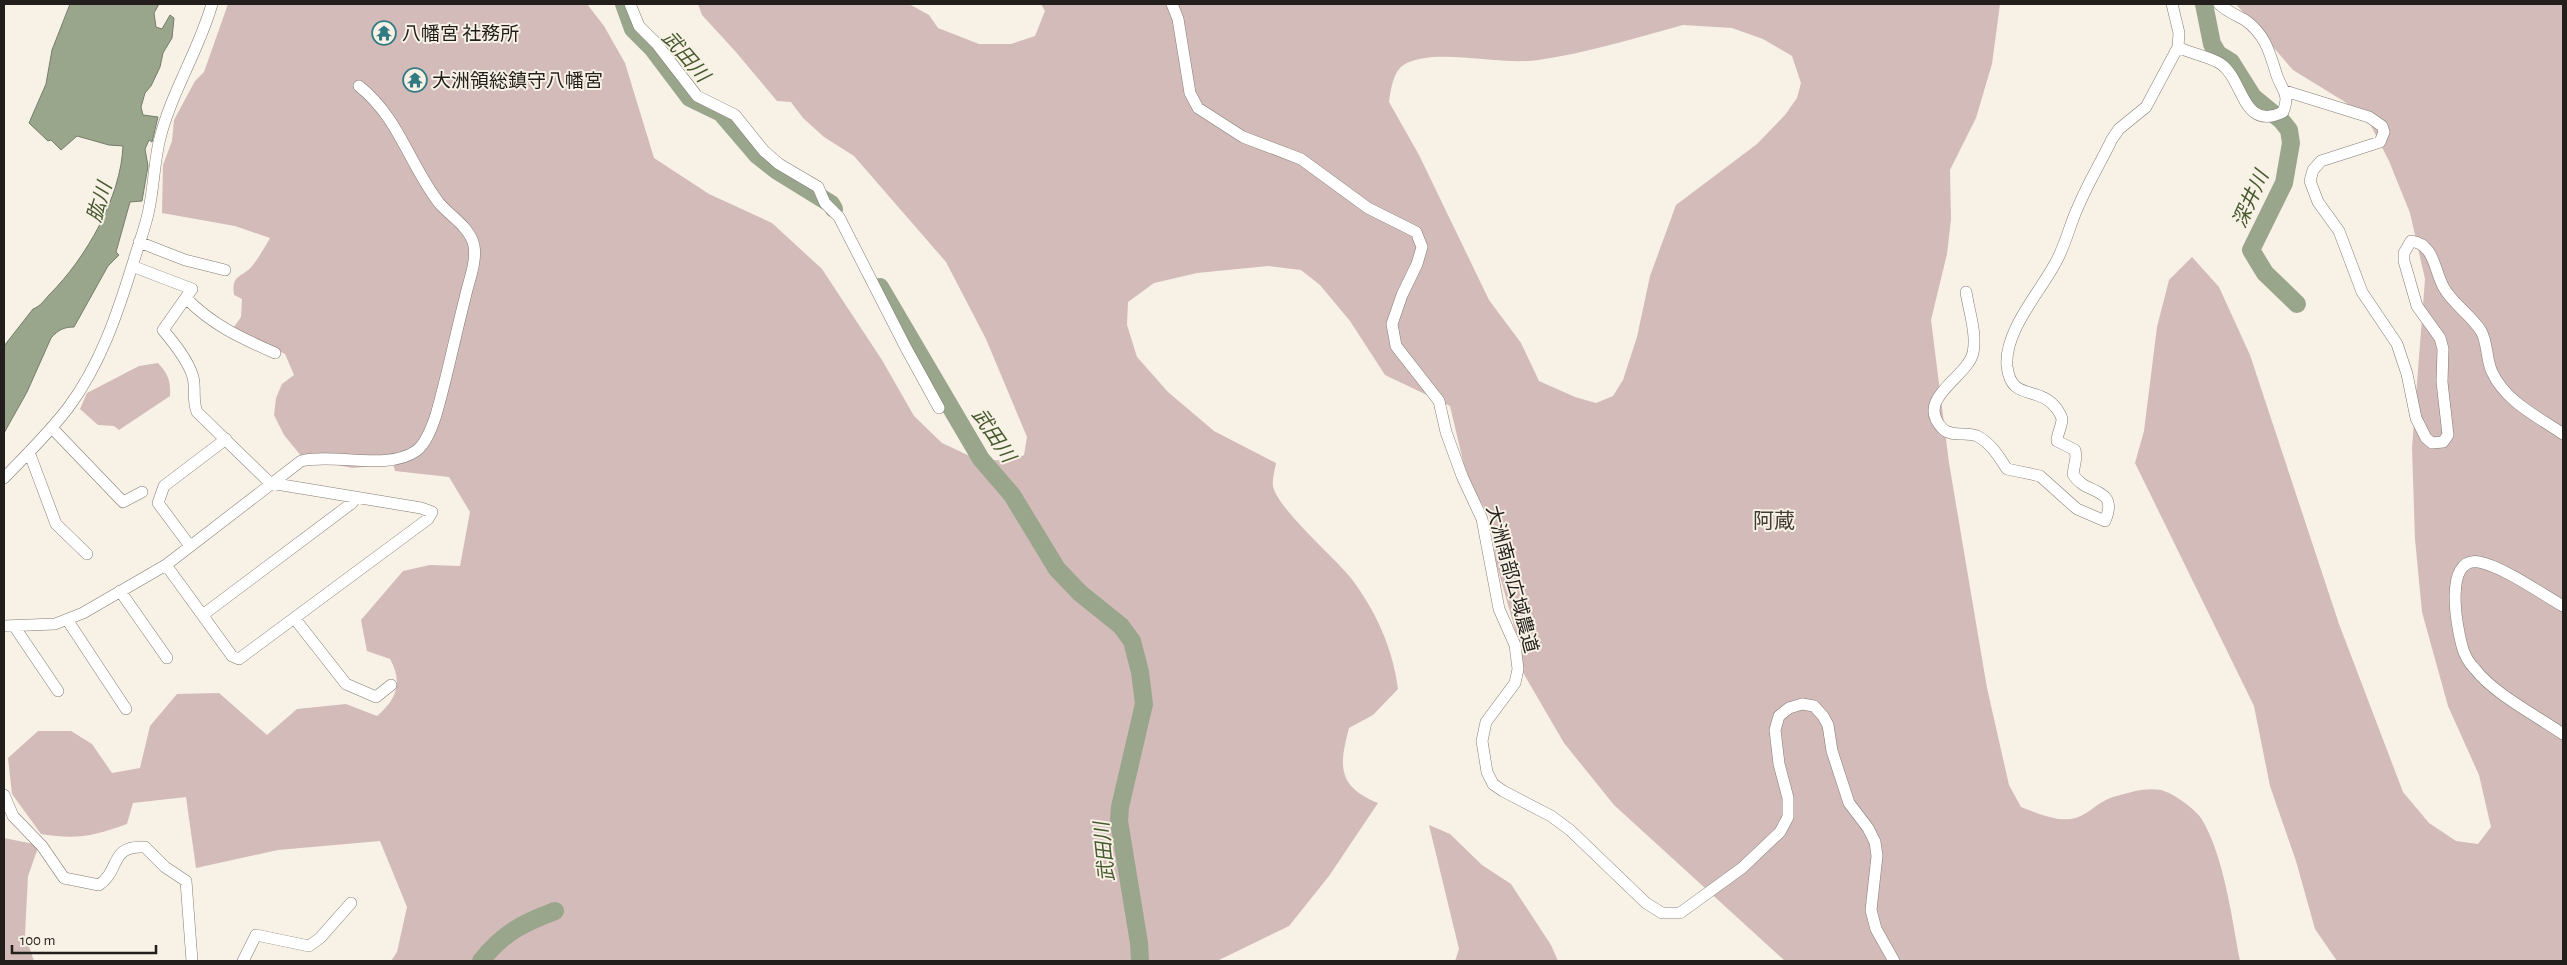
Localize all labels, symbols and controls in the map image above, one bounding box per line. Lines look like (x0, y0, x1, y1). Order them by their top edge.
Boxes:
temple icon: 八幡宮 社務所 (371, 20, 397, 46)
place label: 八幡宮 社務所 (402, 23, 519, 44)
water label: 武田川 (658, 27, 715, 87)
temple icon: 大洲領総鎮守八幡宮 (402, 67, 428, 93)
place label: 大洲領総鎮守八幡宮 (432, 70, 603, 91)
water label: 深井川 (2229, 166, 2273, 231)
water label: 肱川 (84, 178, 116, 224)
water label: 武田川 (968, 405, 1020, 468)
street label: 大洲南部広域農道 (1483, 503, 1542, 655)
district label: 阿蔵 (1753, 510, 1795, 532)
water label: 武田川 (1091, 819, 1118, 883)
scale bar (12, 922, 156, 954)
text: 100 m (20, 933, 55, 948)

